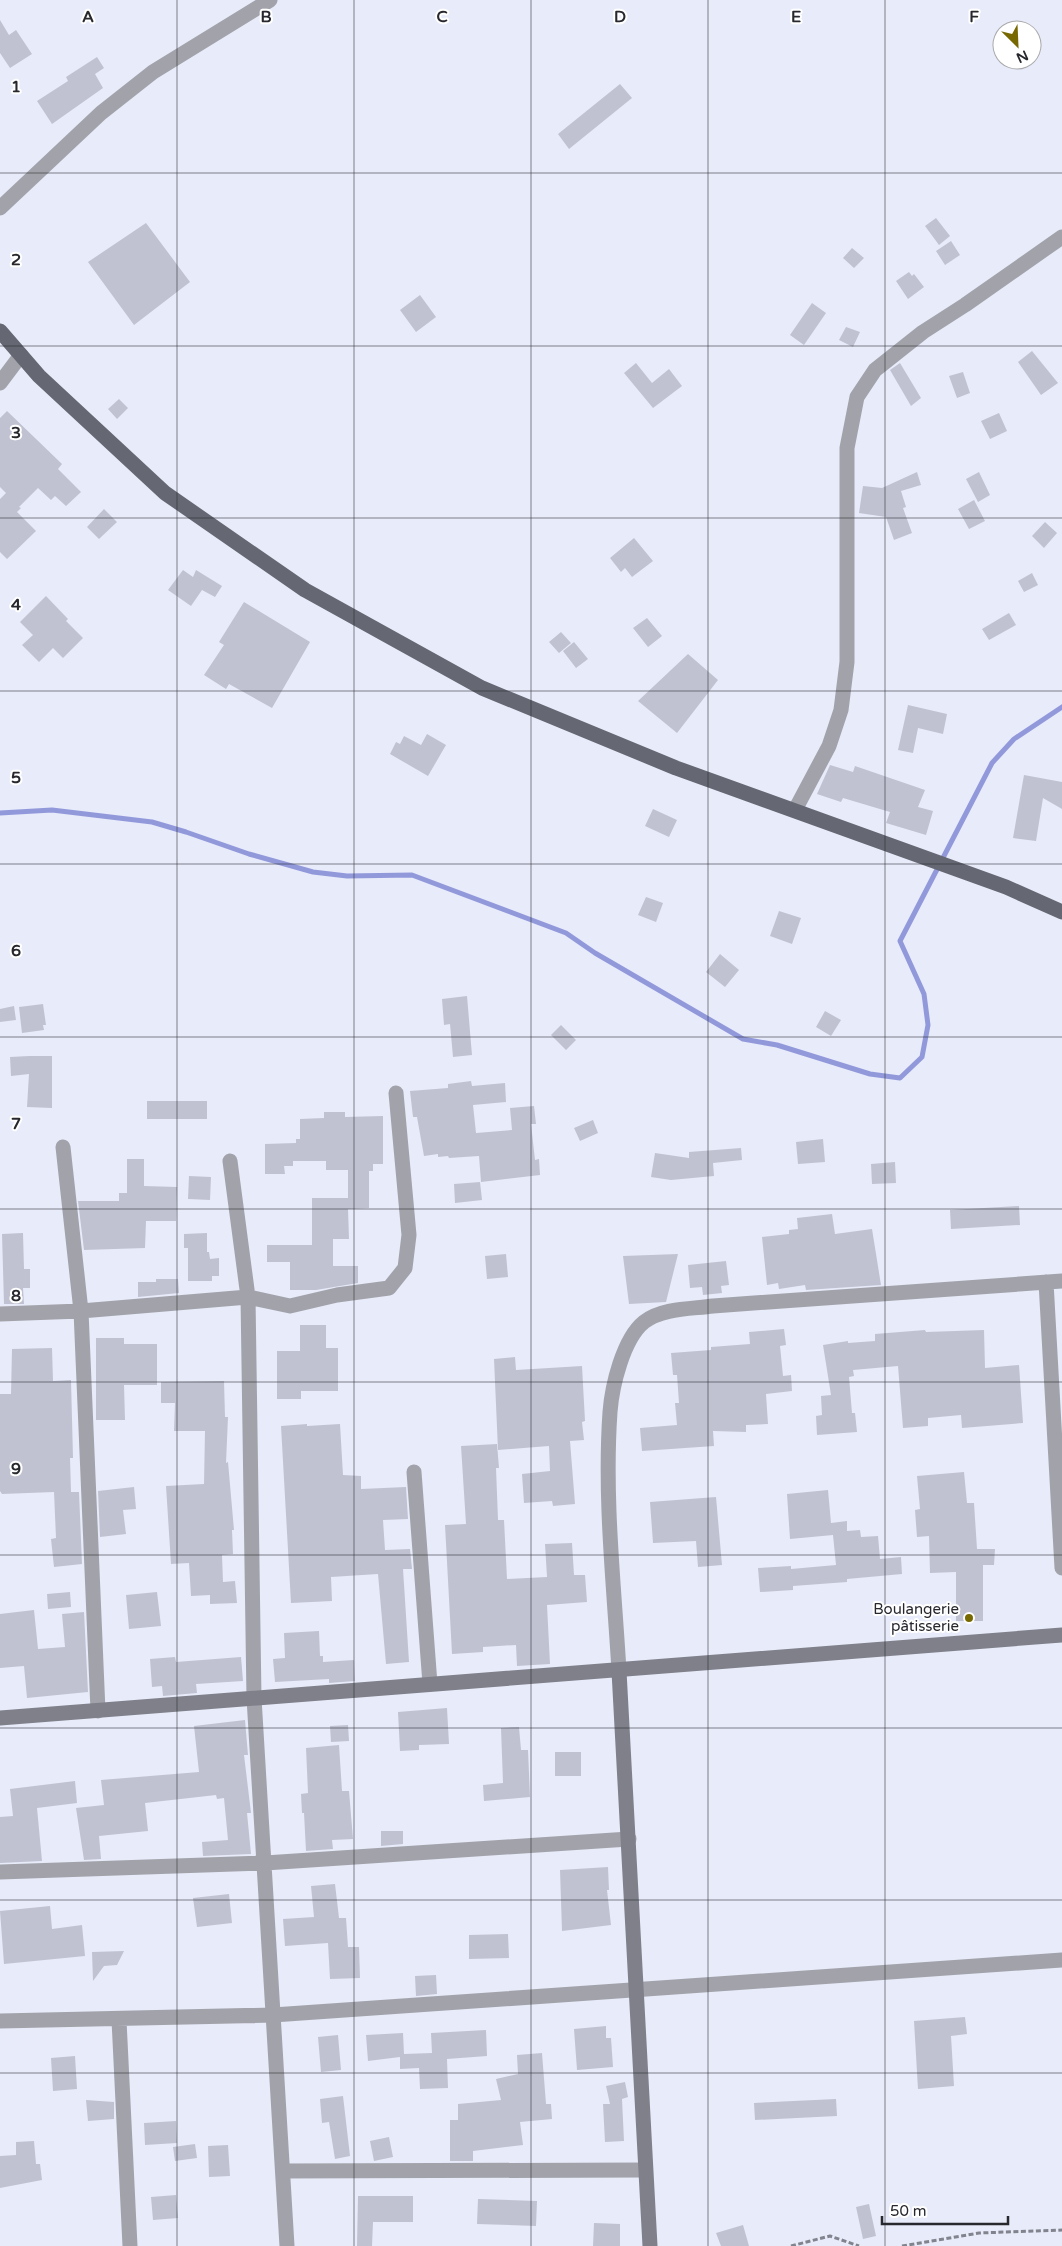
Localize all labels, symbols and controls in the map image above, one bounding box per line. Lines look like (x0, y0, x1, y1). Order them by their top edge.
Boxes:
text: A (82, 7, 94, 27)
text: B (260, 7, 272, 27)
text: C (436, 7, 448, 27)
text: D (614, 7, 626, 27)
text: E (791, 7, 801, 27)
text: F (969, 7, 979, 27)
north arrow (992, 20, 1042, 70)
text: N (1013, 46, 1031, 66)
text: 1 (11, 77, 21, 97)
text: 2 (11, 250, 21, 270)
text: 3 (11, 423, 21, 443)
text: 4 (11, 595, 21, 615)
text: 5 (11, 768, 21, 788)
text: 6 (11, 941, 21, 961)
text: 7 (11, 1114, 21, 1134)
text: 8 (11, 1286, 21, 1306)
text: 9 (11, 1459, 21, 1479)
place label: Boulangerie pâtisserie (873, 1600, 959, 1635)
marker: Boulangerie pâtisserie (963, 1612, 975, 1624)
scale bar (882, 2194, 1008, 2226)
text: 50 m (890, 2202, 927, 2220)

